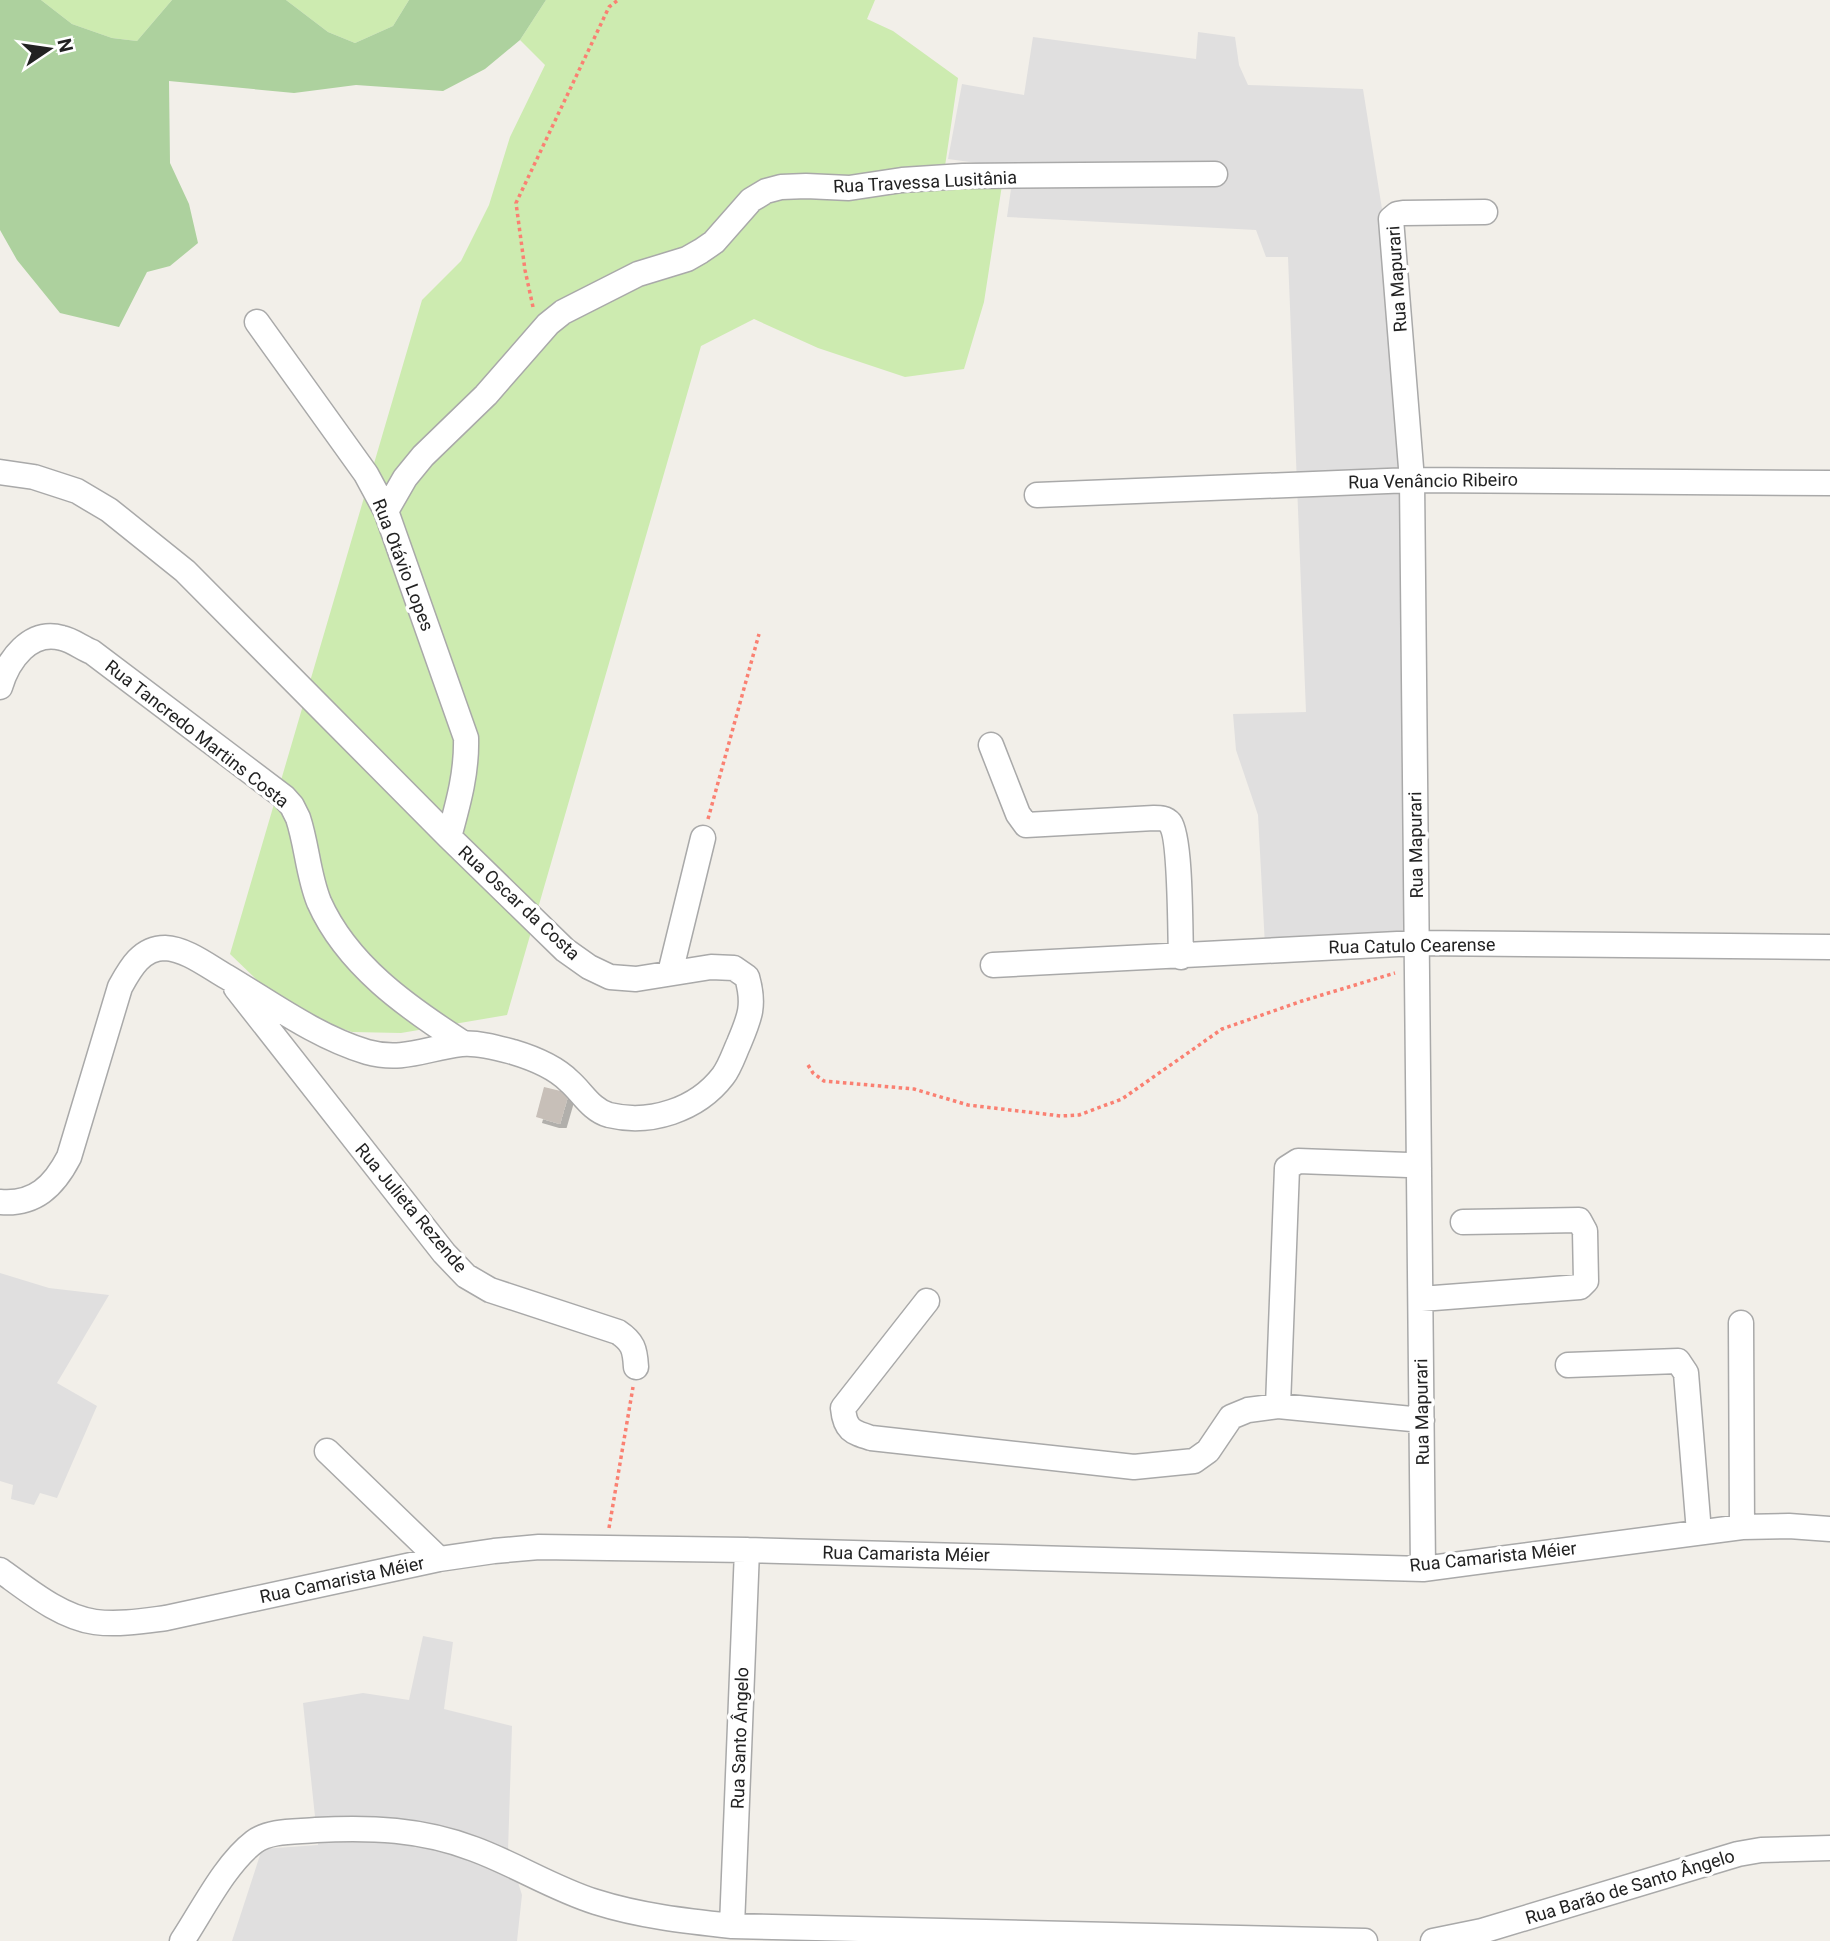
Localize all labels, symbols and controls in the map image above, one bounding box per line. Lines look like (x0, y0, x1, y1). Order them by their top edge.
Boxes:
north arrow (14, 14, 84, 84)
text: N (52, 36, 78, 54)
street label: Rua Travessa Lusitânia (833, 166, 1017, 197)
street label: Rua Mapurari (1382, 225, 1411, 333)
street label: Rua Venâncio Ribeiro (1348, 469, 1518, 492)
street label: Rua Otávio Lopes (369, 496, 438, 634)
street label: Rua Tancredo Martins Costa (101, 655, 293, 812)
street label: Rua Mapurari (1404, 791, 1427, 899)
street label: Rua Oscar da Costa (454, 841, 584, 964)
street label: Rua Catulo Cearense (1328, 934, 1496, 957)
street label: Rua Julieta Rezende (351, 1139, 472, 1277)
street label: Rua Mapurari (1410, 1358, 1433, 1466)
street label: Rua Camarista Méier (1409, 1537, 1577, 1576)
street label: Rua Camarista Méier (822, 1542, 990, 1565)
street label: Rua Camarista Méier (258, 1552, 426, 1607)
street label: Rua Santo Ângelo (727, 1667, 752, 1809)
street label: Rua Barão de Santo Ângelo (1523, 1845, 1737, 1928)

